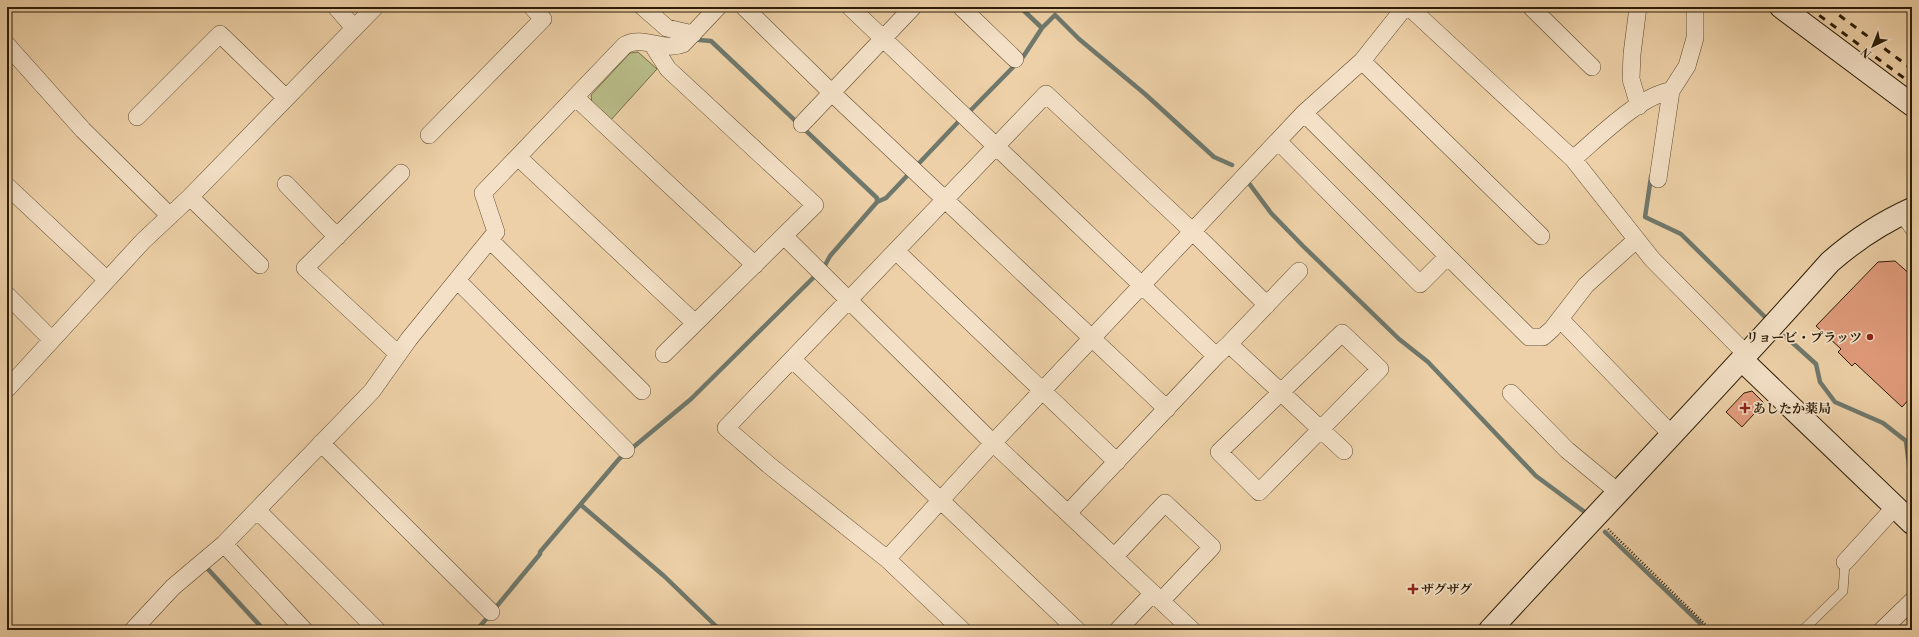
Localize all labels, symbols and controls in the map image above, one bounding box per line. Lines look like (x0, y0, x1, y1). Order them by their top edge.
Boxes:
north arrow (1853, 26, 1893, 66)
text: N (1859, 44, 1875, 61)
place label: リョービ・プラッツ (1746, 330, 1862, 346)
marker: リョービ・プラッツ (1865, 332, 1875, 342)
place label: あしたか薬局 (1753, 401, 1831, 417)
marker: あしたか薬局 (1740, 403, 1750, 413)
place label: ザグザグ (1421, 582, 1472, 598)
marker: ザグザグ (1408, 584, 1418, 594)

